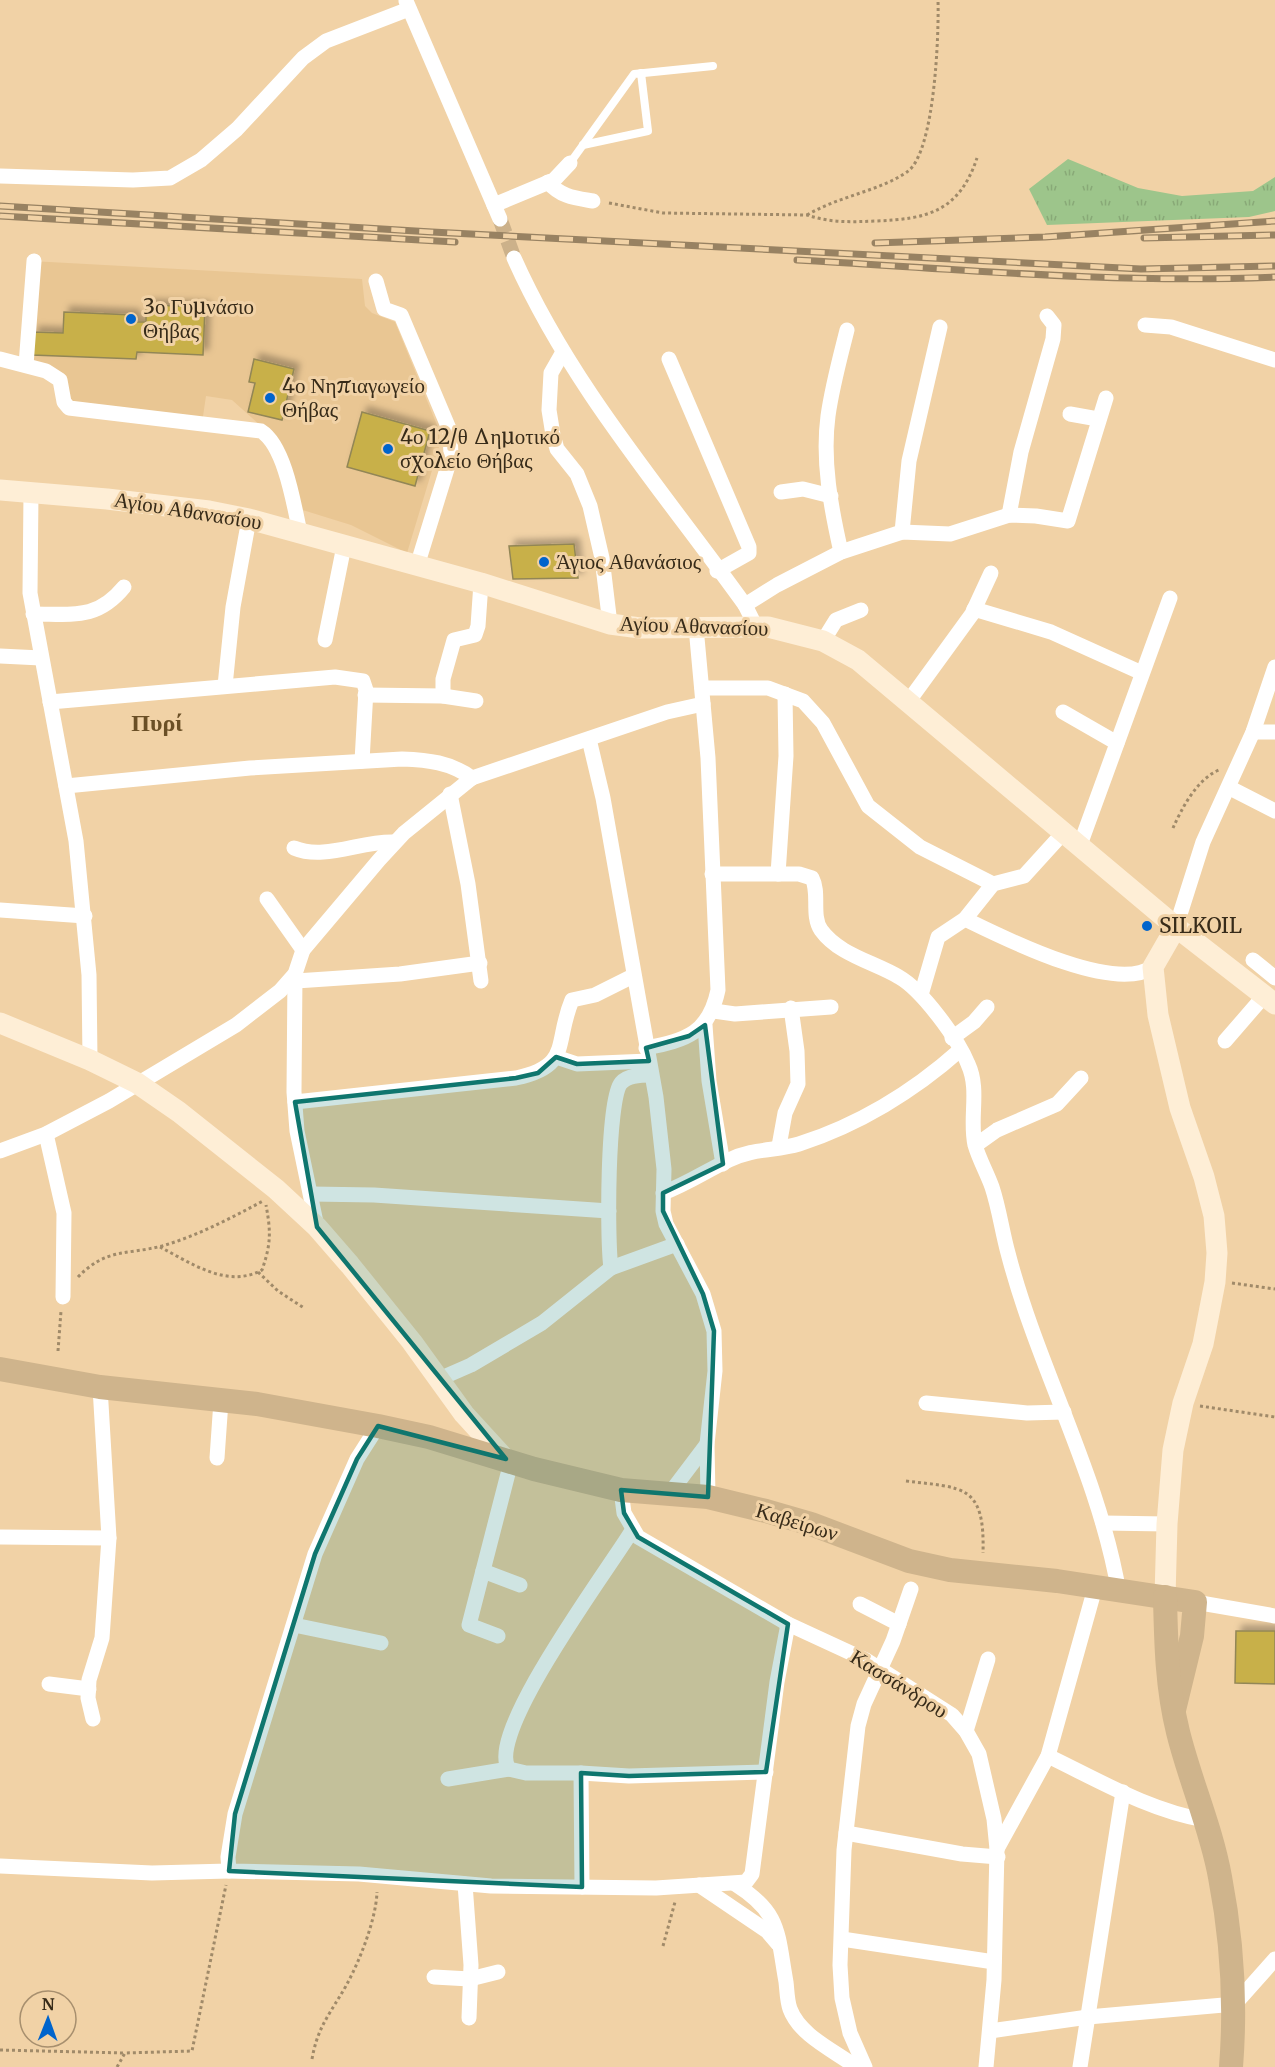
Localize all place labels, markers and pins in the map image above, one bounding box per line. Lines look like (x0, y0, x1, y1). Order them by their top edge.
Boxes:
place label: 3ο Γυμνάσιο Θήβας (143, 293, 254, 344)
marker: 3ο Γυμνάσιο Θήβας (124, 312, 138, 326)
place label: 4ο Νηπιαγωγείο Θήβας (282, 372, 425, 423)
marker: 4ο Νηπιαγωγείο Θήβας (263, 391, 277, 405)
place label: 4ο 12/θ Δημοτικό σχολείο Θήβας (400, 423, 560, 474)
marker: 4ο 12/θ Δημοτικό σχολείο Θήβας (381, 442, 395, 456)
place label: Άγιος Αθανάσιος (556, 548, 702, 575)
marker: Άγιος Αθανάσιος (537, 555, 551, 569)
place label: SILKOIL (1159, 912, 1242, 939)
marker: SILKOIL (1140, 919, 1154, 933)

